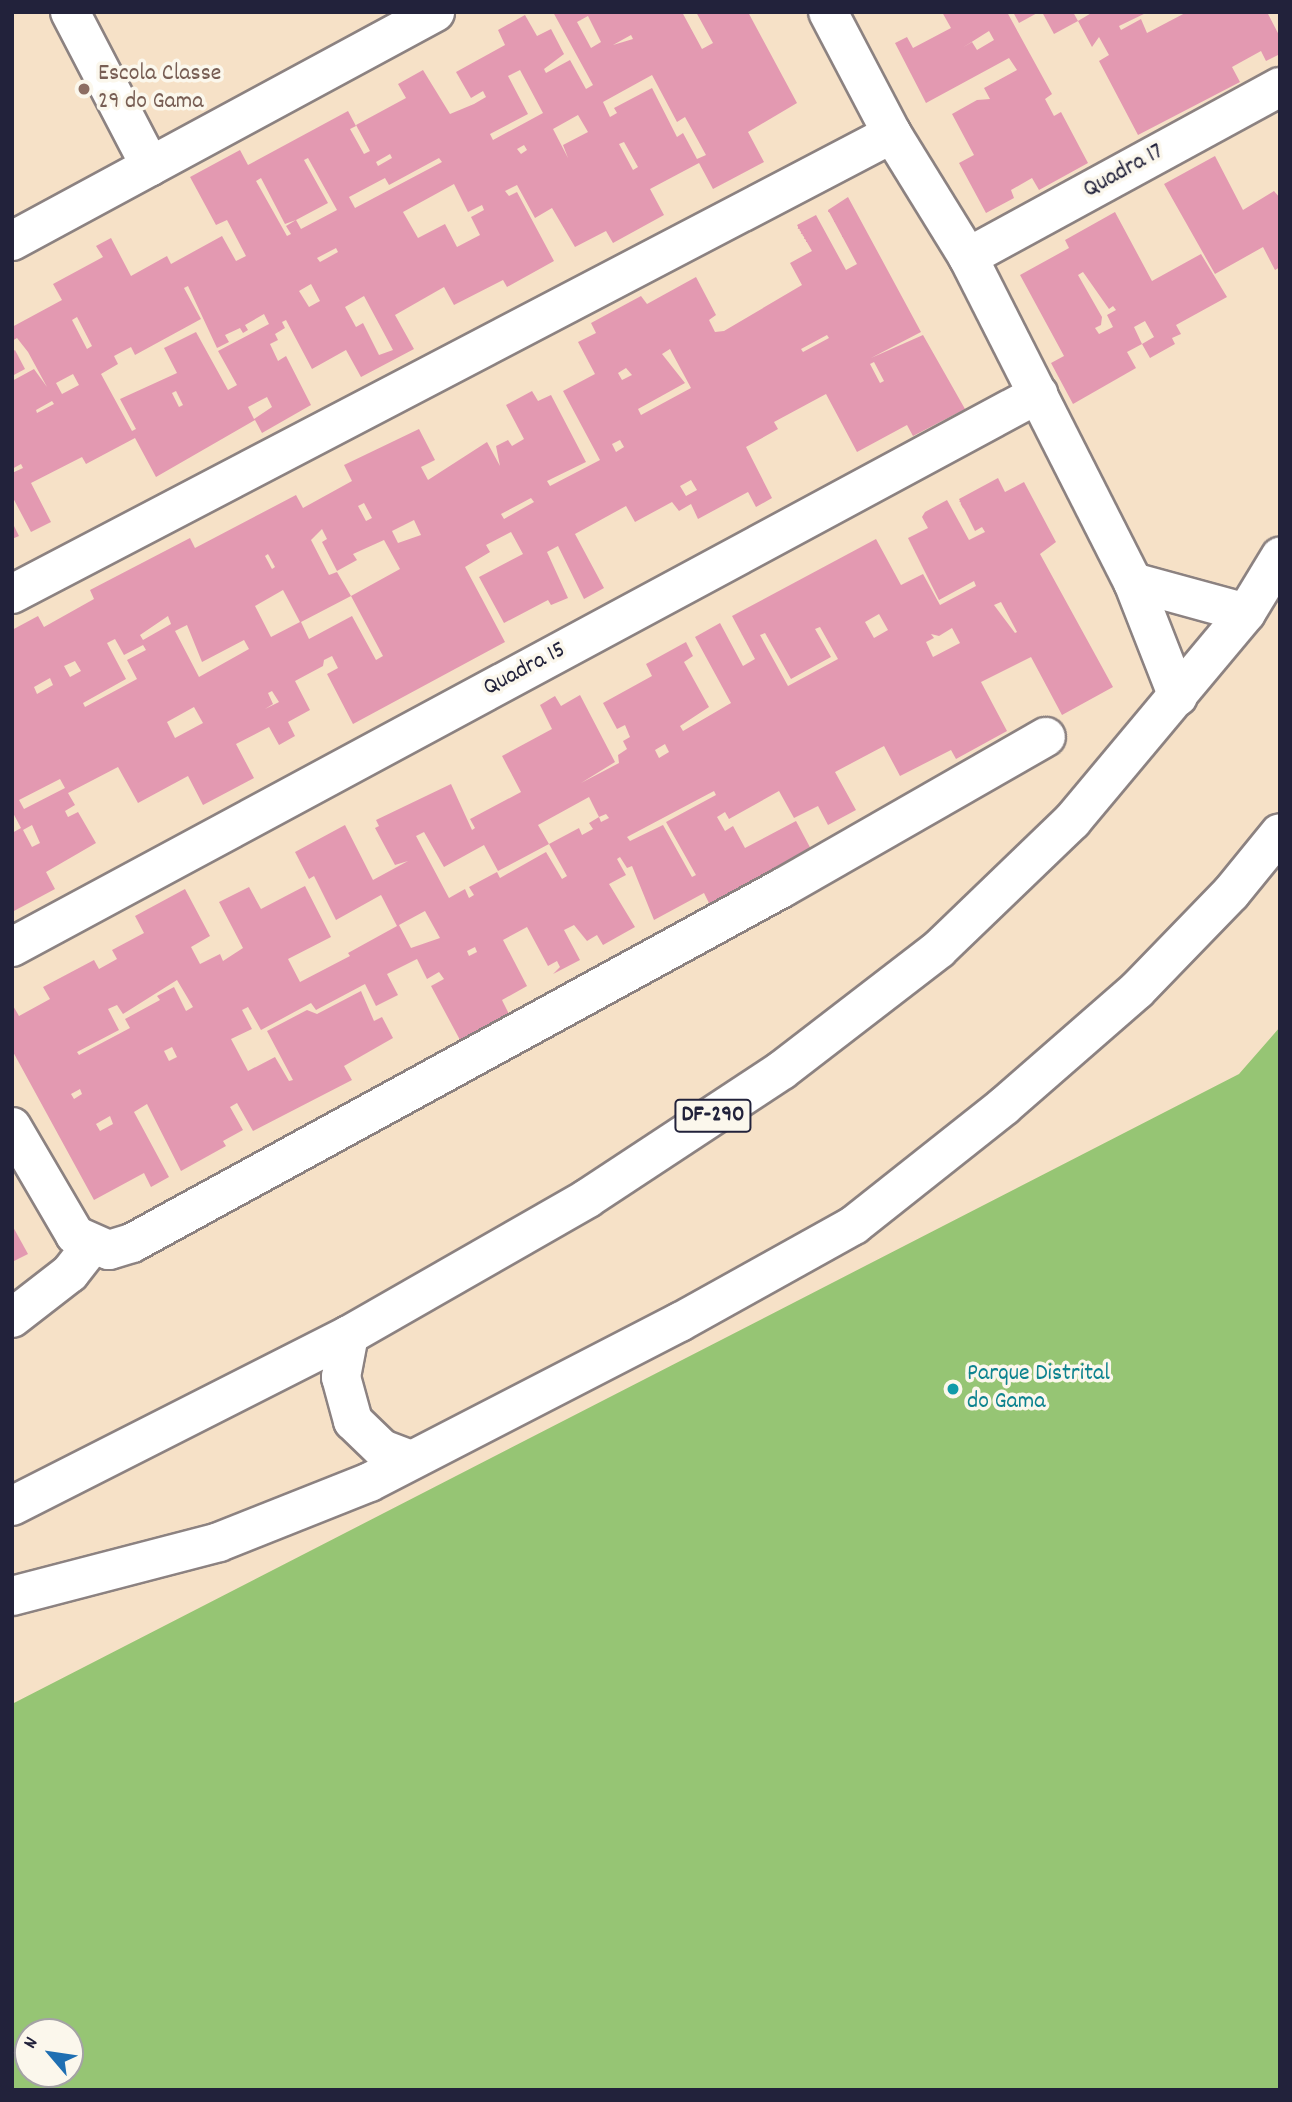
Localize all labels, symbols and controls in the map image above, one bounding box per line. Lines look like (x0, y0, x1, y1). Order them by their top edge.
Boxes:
place label: Escola Classe 29 do Gama (98, 61, 221, 117)
marker: Escola Classe 29 do Gama (76, 81, 92, 97)
street label: Quadra 17 (1079, 138, 1169, 206)
street label: Quadra 15 (479, 636, 571, 704)
road number: DF-290 (673, 1096, 753, 1135)
place label: Parque Distrital do Gama (967, 1361, 1110, 1417)
marker: Parque Distrital do Gama (945, 1381, 961, 1397)
north arrow (14, 2018, 84, 2088)
text: N (18, 2033, 46, 2054)

